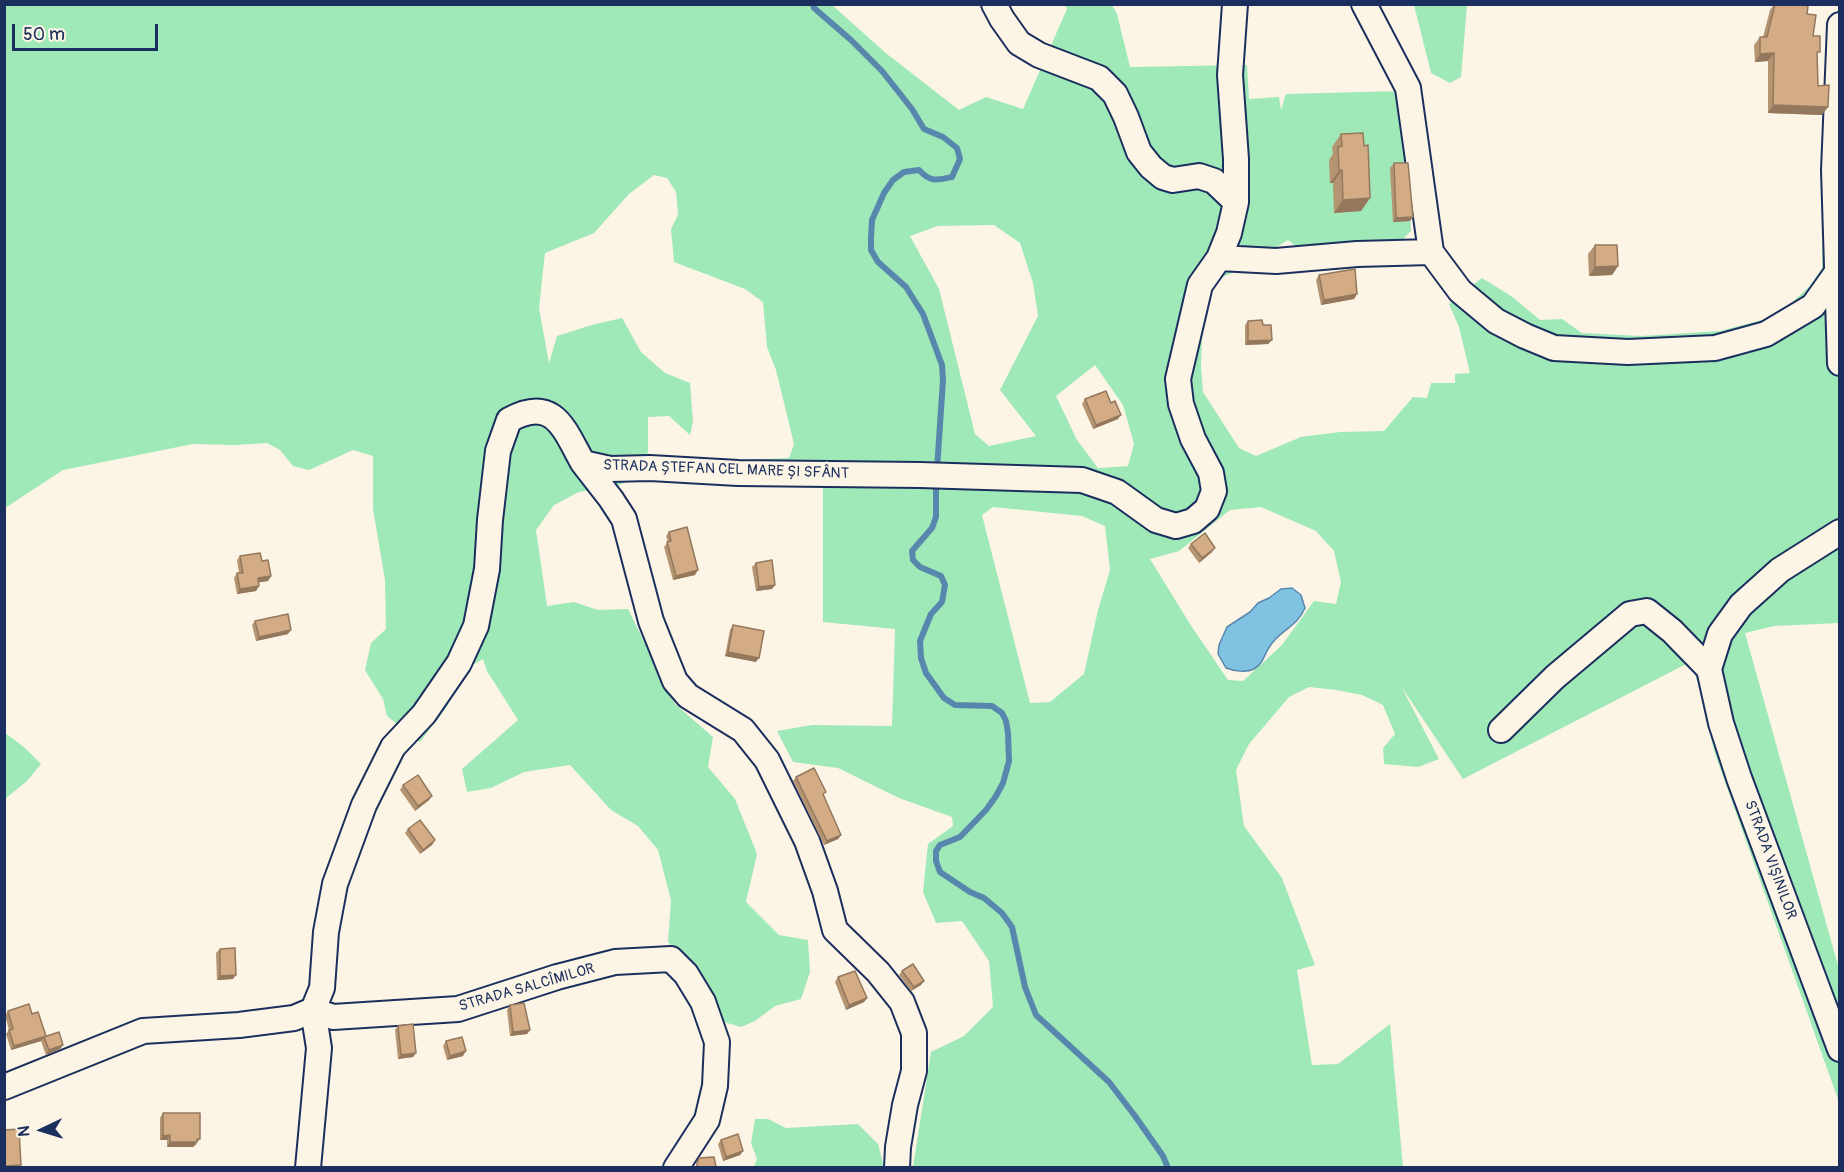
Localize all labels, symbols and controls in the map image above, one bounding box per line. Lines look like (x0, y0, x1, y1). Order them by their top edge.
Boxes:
scale bar (15, 12, 160, 50)
text: 50 m (23, 23, 65, 46)
street label: STRADA ȘTEFAN CEL MARE ȘI SFÂNT (603, 457, 849, 483)
street label: STRADA VIȘINILOR (1740, 798, 1800, 922)
street label: STRADA SALCÎMILOR (457, 960, 597, 1016)
north arrow (12, 1100, 72, 1160)
text: N (14, 1125, 34, 1137)

